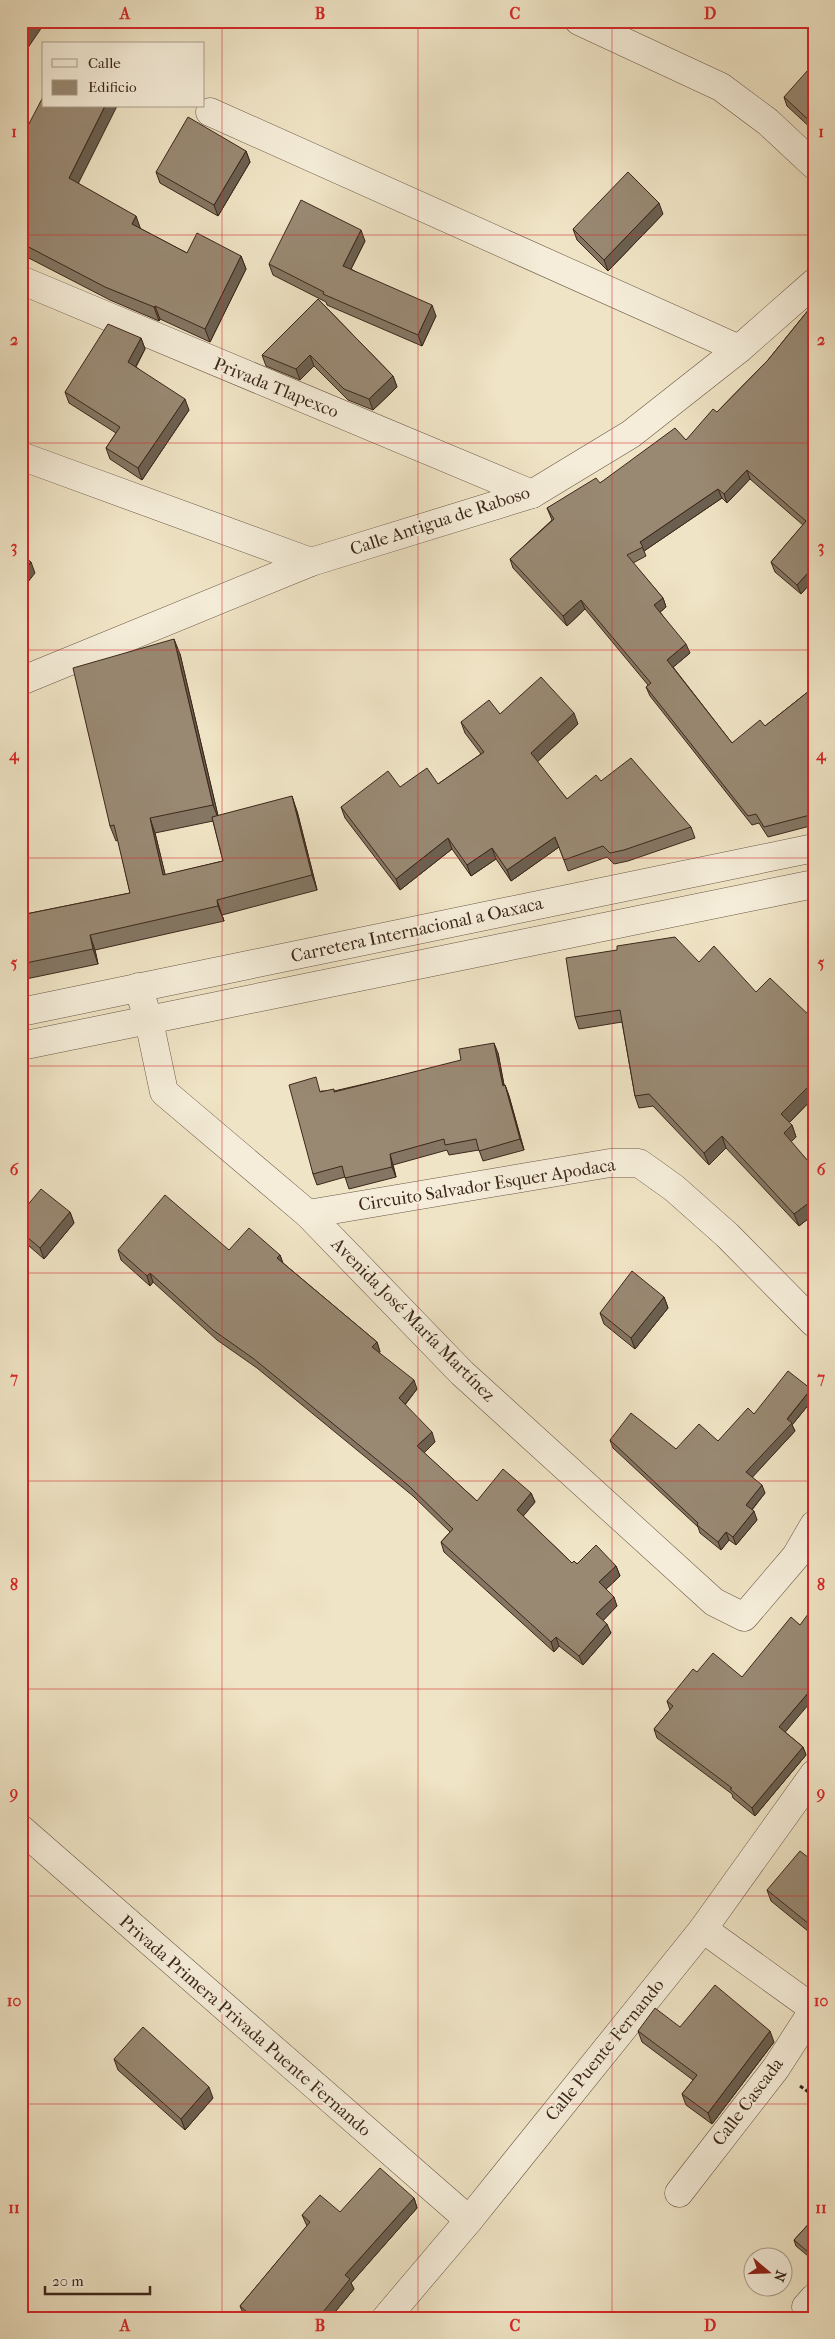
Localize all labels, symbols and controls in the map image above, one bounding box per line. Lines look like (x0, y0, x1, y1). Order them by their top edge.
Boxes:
text: A (119, 4, 131, 23)
text: B (315, 4, 325, 23)
text: C (510, 4, 521, 23)
text: D (704, 4, 716, 23)
legend (42, 42, 205, 108)
text: Calle (88, 54, 121, 72)
text: Edificio (88, 78, 137, 96)
text: 1 (11, 122, 17, 141)
text: 1 (818, 122, 824, 141)
text: 2 (10, 330, 18, 349)
text: 2 (817, 330, 825, 349)
street label: Privada Tlapexco (210, 353, 342, 423)
street label: Calle Antigua de Raboso (348, 482, 532, 560)
text: 3 (11, 537, 17, 557)
text: 3 (818, 537, 824, 557)
text: 4 (8, 745, 20, 765)
text: 4 (815, 745, 827, 765)
street label: Carretera Internacional a Oaxaca (289, 893, 546, 967)
text: 5 (11, 953, 18, 972)
text: 5 (818, 953, 825, 972)
street label: Circuito Salvador Esquer Apodaca (357, 1154, 618, 1216)
text: 6 (10, 1160, 19, 1179)
text: 6 (817, 1160, 826, 1179)
street label: Avenida José María Martínez (326, 1233, 499, 1406)
text: 7 (9, 1368, 18, 1387)
text: 7 (816, 1368, 825, 1387)
text: 8 (10, 1575, 18, 1594)
text: 8 (817, 1575, 825, 1594)
text: 9 (9, 1783, 18, 1803)
text: 9 (816, 1783, 825, 1803)
street label: Privada Primera Privada Puente Fernando (115, 1911, 375, 2141)
street label: Calle Puente Fernando (541, 1975, 669, 2125)
text: 10 (7, 1991, 21, 2010)
text: 10 (814, 1991, 828, 2010)
street label: Calle Cascada (708, 2053, 788, 2150)
text: 11 (8, 2198, 20, 2217)
text: 11 (815, 2198, 827, 2217)
north arrow (742, 2246, 792, 2296)
scale bar (45, 2264, 150, 2296)
text: N (770, 2268, 790, 2284)
text: 20 m (52, 2272, 84, 2290)
text: A (119, 2316, 131, 2335)
text: B (315, 2316, 325, 2335)
text: C (510, 2316, 521, 2335)
text: D (704, 2316, 716, 2335)

